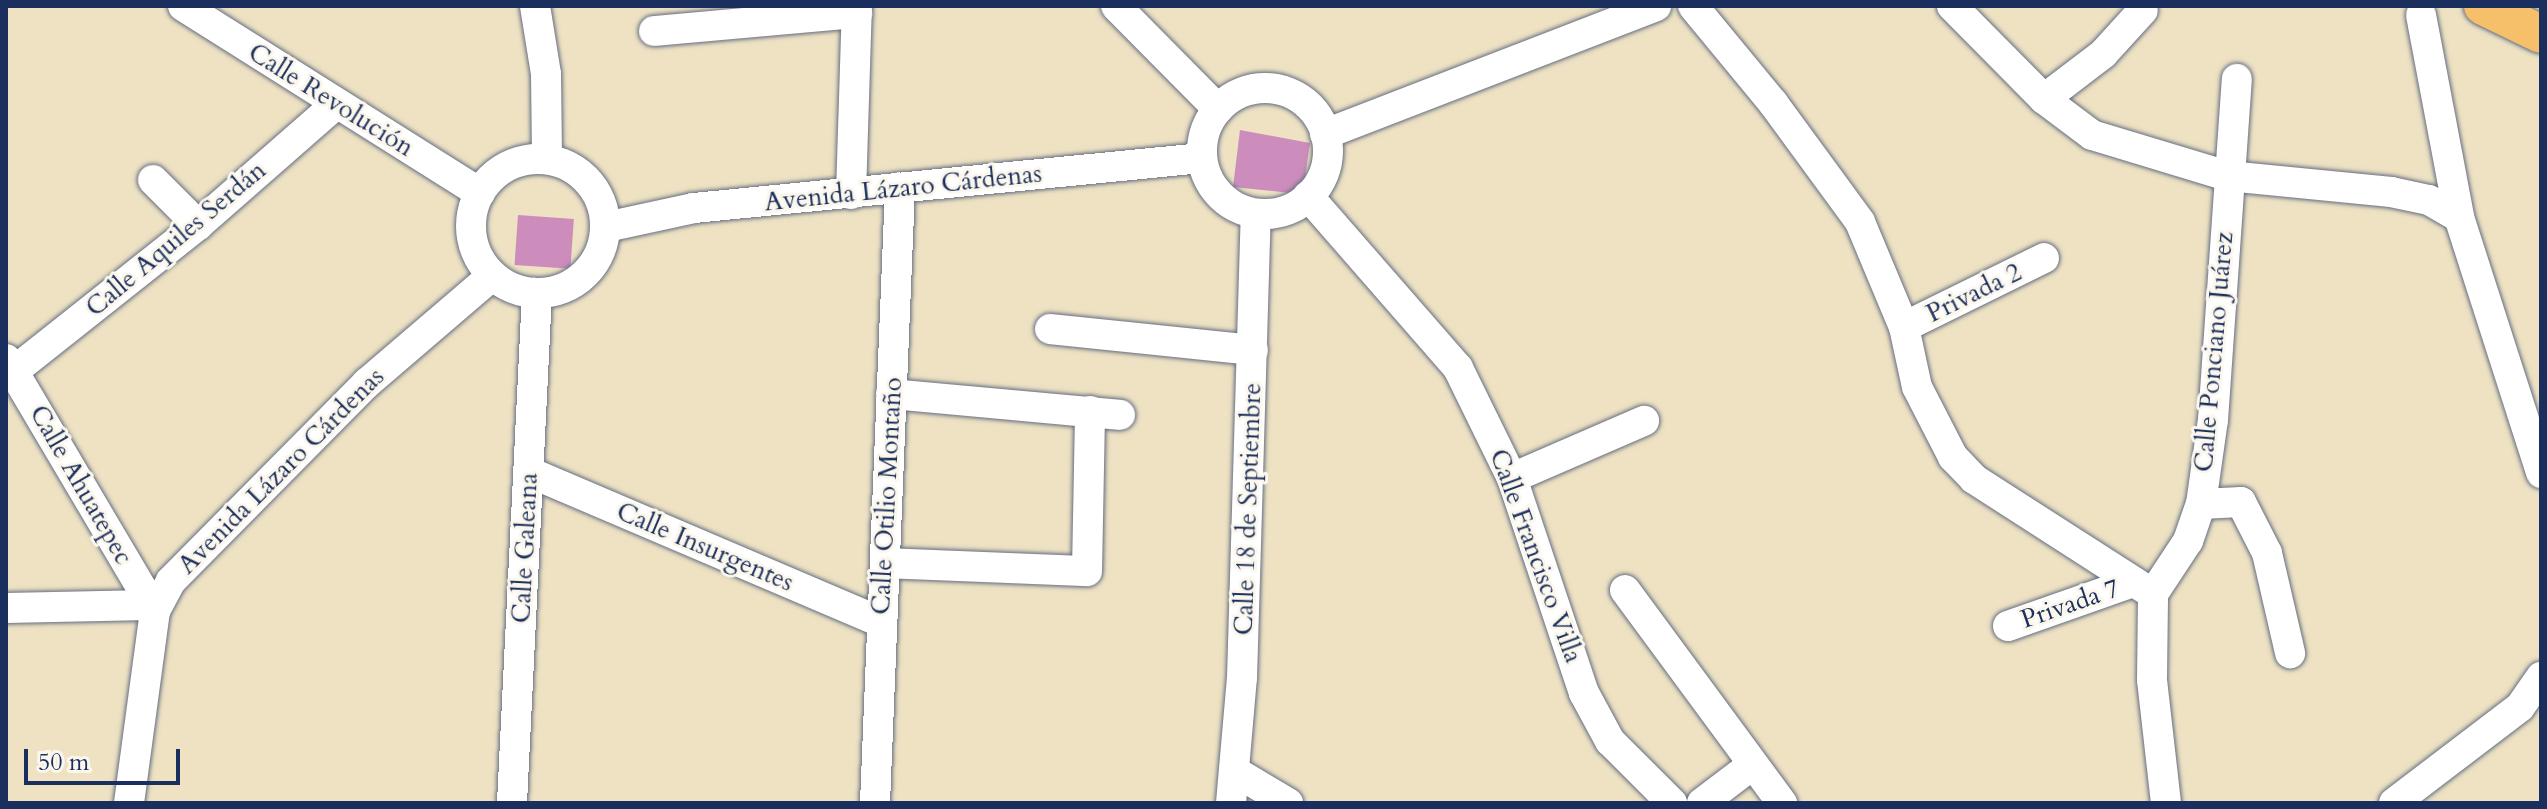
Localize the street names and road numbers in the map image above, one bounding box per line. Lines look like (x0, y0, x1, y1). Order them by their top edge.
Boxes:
street label: Calle Revolución (243, 37, 419, 163)
street label: Calle Aquiles Serdán (80, 155, 272, 323)
street label: Avenida Lázaro Cárdenas (763, 158, 1043, 218)
street label: Calle Ponciano Juárez (2188, 231, 2240, 473)
street label: Privada 2 (1921, 257, 2027, 329)
street label: Avenida Lázaro Cárdenas (171, 361, 391, 581)
street label: Calle Otilio Montaño (865, 376, 909, 616)
street label: Calle 18 de Septiembre (1228, 382, 1268, 636)
street label: Calle Ahuatepec (23, 400, 139, 570)
street label: Calle Francisco Villa (1483, 445, 1589, 667)
street label: Calle Galeana (505, 472, 545, 624)
street label: Calle Insurgentes (612, 496, 798, 598)
street label: Privada 7 (2017, 573, 2123, 635)

